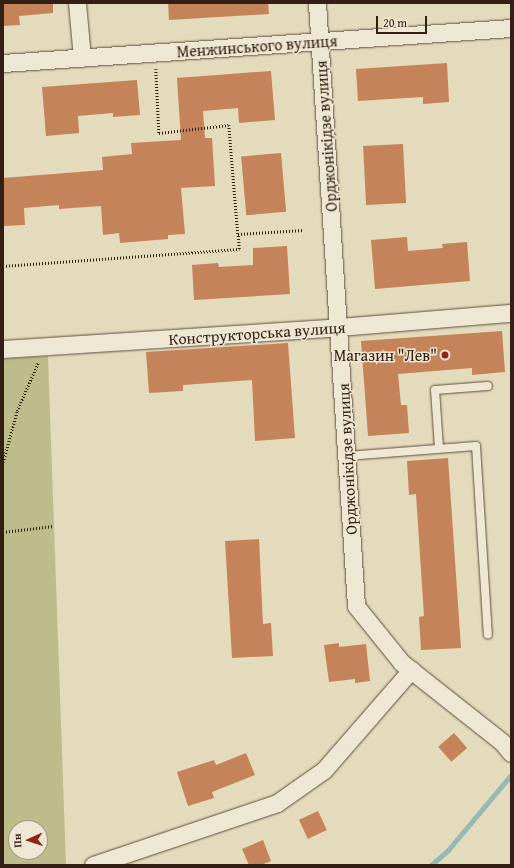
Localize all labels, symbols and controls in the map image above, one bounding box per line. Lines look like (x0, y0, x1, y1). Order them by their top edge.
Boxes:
scale bar (378, 8, 429, 34)
text: 20 m (383, 14, 407, 31)
street label: Менжинського вулиця (176, 31, 338, 61)
street label: Орджонікідзе вулиця (311, 60, 341, 212)
street label: Конструкторська вулиця (168, 317, 346, 349)
place label: Магазин "Лев" (334, 345, 437, 365)
marker: Магазин "Лев" (440, 350, 450, 360)
street label: Орджонікідзе вулиця (333, 383, 361, 535)
north arrow (8, 820, 48, 860)
text: Пн (9, 833, 25, 848)

